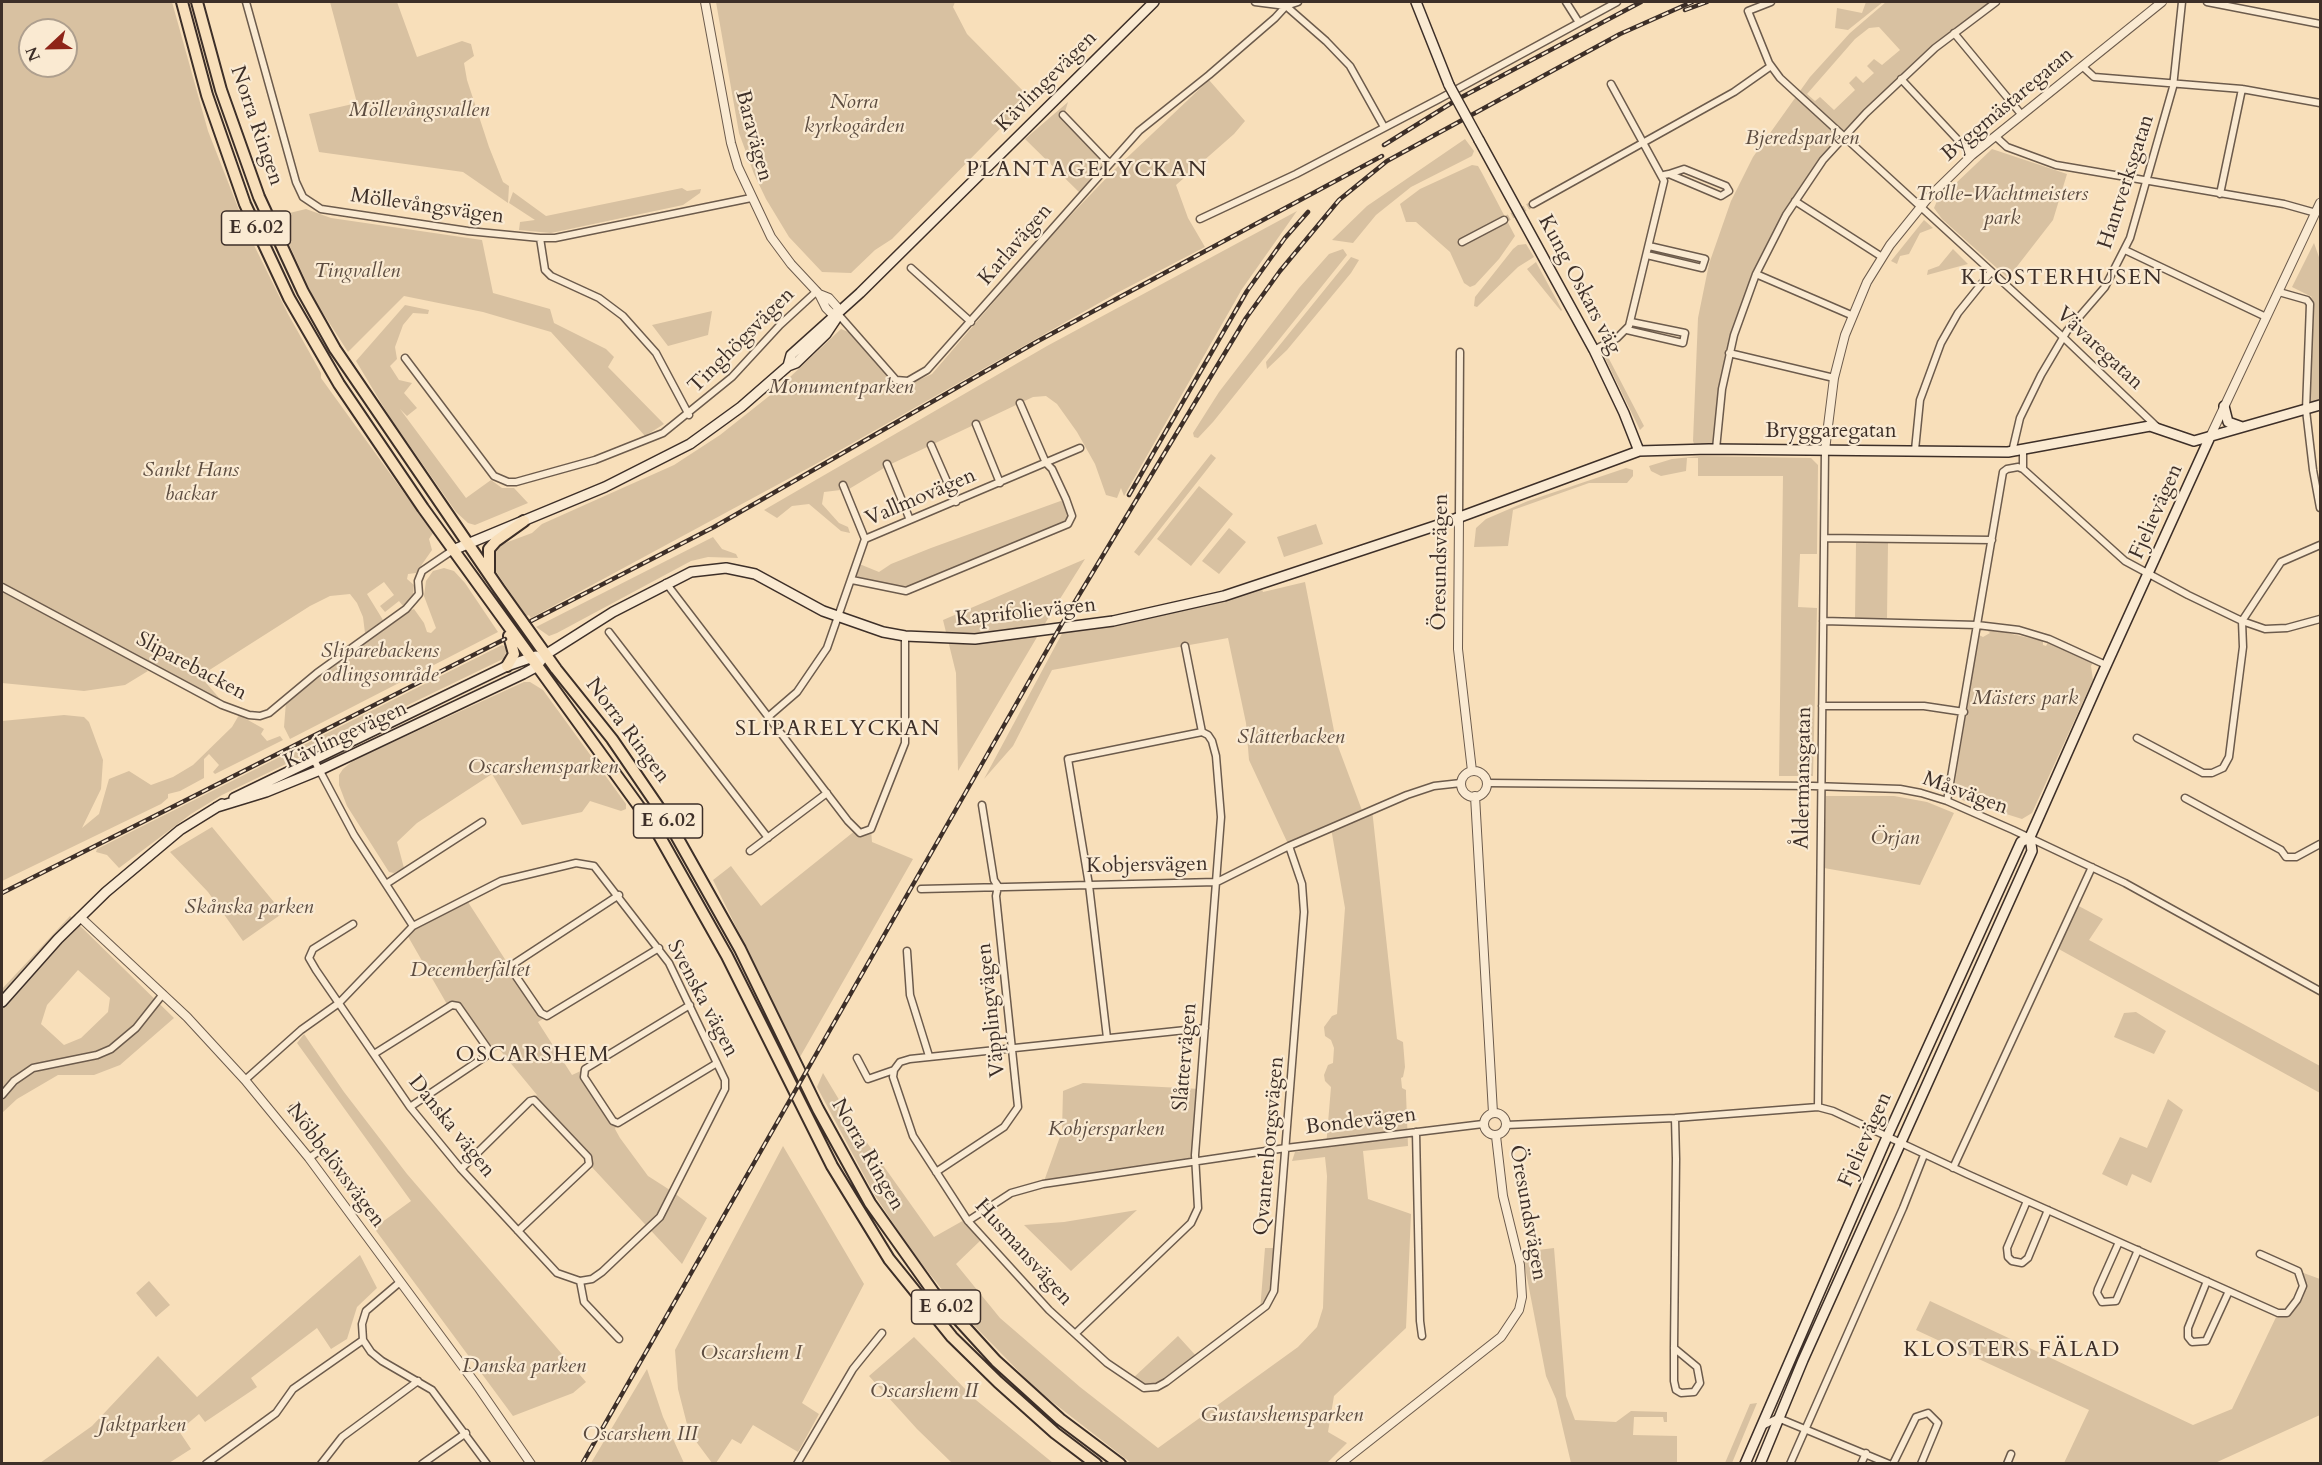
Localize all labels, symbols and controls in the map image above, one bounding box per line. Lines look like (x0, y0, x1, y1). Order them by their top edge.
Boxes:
north arrow (18, 18, 78, 78)
street label: Kävlingevägen (991, 26, 1103, 138)
text: N (20, 43, 46, 65)
street label: Byggmästaregatan (1937, 43, 2079, 167)
street label: Norra Ringen (224, 63, 288, 189)
street label: Baravägen (729, 88, 777, 184)
park label: Norra kyrkogården (804, 90, 904, 140)
park label: Möllevångsvallen (349, 98, 489, 124)
street label: Hantverksgatan (2093, 112, 2161, 252)
park label: Bjeredsparken (1745, 126, 1859, 152)
district label: PLANTAGELYCKAN (966, 158, 1208, 184)
park label: Trolle-Wachtmeisters park (1916, 182, 2088, 232)
street label: Möllevångsvägen (349, 184, 505, 230)
street label: Karlavägen (974, 199, 1058, 291)
road number: E 6.02 (222, 211, 290, 245)
street label: Kung Oskars väg (1532, 211, 1626, 359)
park label: Tingvallen (314, 259, 400, 285)
district label: KLOSTERHUSEN (1961, 266, 2163, 292)
street label: Tinghögsvägen (684, 283, 800, 399)
street label: Vävaregatan (2050, 302, 2148, 396)
park label: Monumentparken (768, 375, 914, 401)
street label: Bryggaregatan (1765, 419, 1897, 445)
park label: Sankt Hans backar (143, 458, 239, 508)
street label: Fjelievägen (2125, 461, 2189, 563)
street label: Vallmovägen (862, 463, 980, 533)
street label: Öresundsvägen (1427, 493, 1455, 631)
street label: Kaprifolievägen (955, 593, 1097, 633)
street label: Sliparebacken (131, 627, 251, 707)
park label: Sliparebackens odlingsområde (321, 639, 439, 689)
street label: Norra Ringen (579, 674, 675, 788)
park label: Mästers park (1972, 686, 2078, 712)
street label: Kävlingevägen (280, 696, 412, 776)
street label: Åldermansgatan (1790, 706, 1818, 850)
district label: SLIPARELYCKAN (735, 717, 941, 743)
park label: Slåtterbacken (1237, 725, 1345, 751)
park label: Oscarshemsparken (468, 755, 618, 781)
street label: Måsvägen (1919, 767, 2011, 821)
road number: E 6.02 (634, 804, 702, 838)
park label: Örjan (1870, 826, 1920, 852)
street label: Kobjersvägen (1086, 852, 1208, 880)
park label: Skånska parken (184, 895, 314, 921)
street label: Svenska vägen (661, 936, 743, 1062)
street label: Väpplingvägen (972, 942, 1012, 1078)
park label: Decemberfältet (410, 958, 530, 984)
street label: Slåttervägen (1169, 1002, 1203, 1112)
district label: OSCARSHEM (456, 1043, 610, 1069)
street label: Qvantenborgsvägen (1250, 1055, 1290, 1237)
street label: Danska vägen (402, 1071, 500, 1183)
street label: Fjelievägen (1834, 1089, 1898, 1191)
street label: Norra Ringen (825, 1095, 909, 1215)
street label: Nöbbelövsvägen (280, 1099, 390, 1233)
street label: Bondevägen (1304, 1103, 1418, 1141)
park label: Kobjersparken (1048, 1117, 1164, 1143)
street label: Öresundsvägen (1503, 1143, 1551, 1283)
street label: Husmansvägen (968, 1194, 1078, 1312)
road number: E 6.02 (912, 1290, 980, 1324)
district label: KLOSTERS FÄLAD (1903, 1338, 2121, 1364)
park label: Oscarshem I (700, 1341, 802, 1367)
park label: Danska parken (462, 1354, 586, 1380)
park label: Oscarshem II (870, 1379, 978, 1405)
park label: Gustavshemsparken (1201, 1403, 1363, 1429)
park label: Jaktparken (98, 1413, 186, 1439)
park label: Oscarshem III (583, 1422, 697, 1448)

